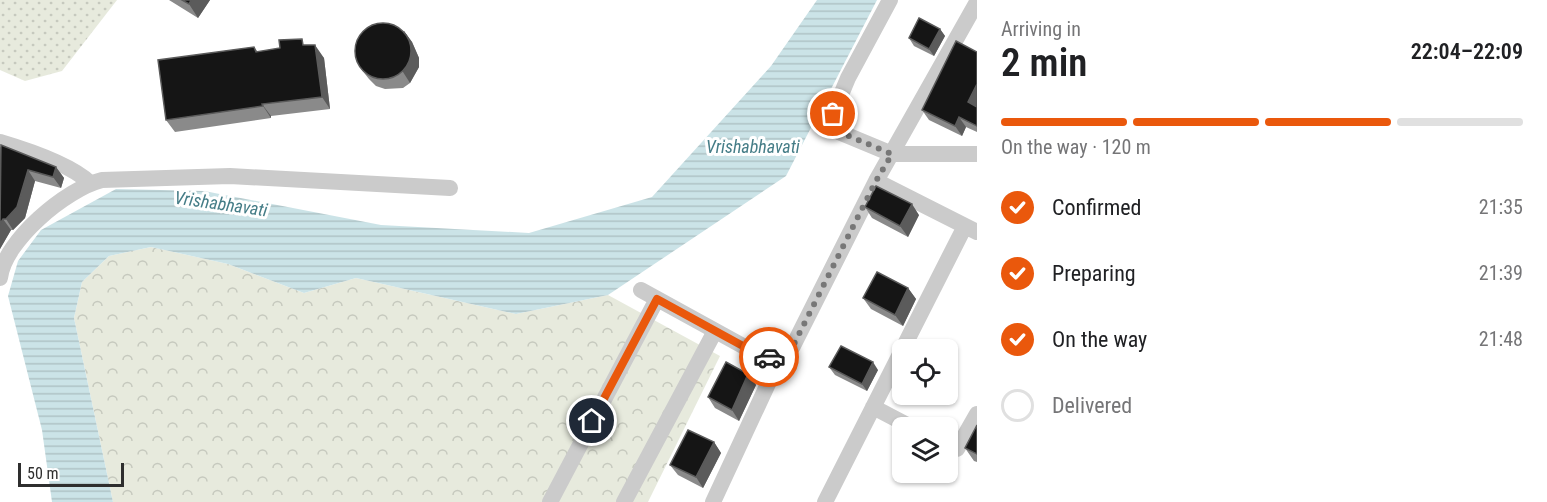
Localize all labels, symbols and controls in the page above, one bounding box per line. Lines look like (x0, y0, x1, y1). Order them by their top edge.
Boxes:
text: Arriving in (1001, 17, 1081, 41)
text: 22:04–22:09 (1411, 39, 1523, 64)
text: 2 min (1001, 40, 1087, 86)
pin (807, 88, 858, 139)
icon: bag (816, 97, 849, 130)
text: On the way · 120 m (1001, 135, 1151, 159)
water label: Vrishabhavati (706, 136, 801, 157)
water label: Vrishabhavati (173, 187, 270, 221)
icon: check (1001, 191, 1034, 224)
text: Confirmed (1052, 195, 1141, 220)
text: 21:35 (1479, 195, 1523, 219)
icon: check (1001, 257, 1034, 290)
text: Preparing (1052, 261, 1136, 286)
text: 21:39 (1479, 261, 1523, 285)
icon: check (1001, 323, 1034, 356)
courier (739, 327, 799, 387)
text: On the way (1052, 327, 1147, 352)
text: 21:48 (1479, 327, 1523, 351)
map controls (892, 339, 958, 483)
button: locate (892, 339, 958, 405)
icon: car (753, 341, 786, 374)
text: Delivered (1052, 393, 1132, 418)
pin (566, 395, 617, 446)
icon: home (575, 404, 608, 437)
button: layers (892, 417, 958, 483)
scale bar (18, 460, 124, 488)
text: 50 m (27, 464, 59, 483)

